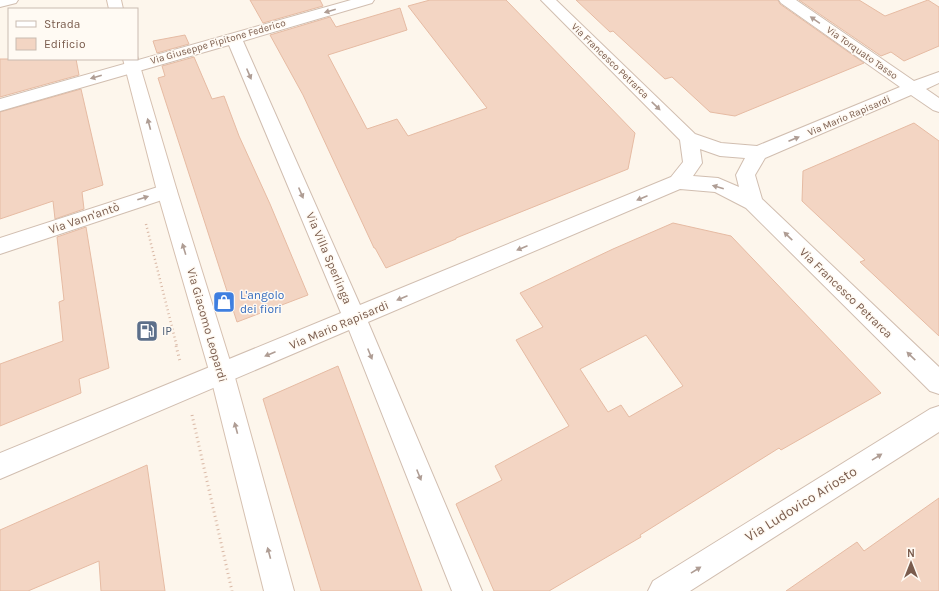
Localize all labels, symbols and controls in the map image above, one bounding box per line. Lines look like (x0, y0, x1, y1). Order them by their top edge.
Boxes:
legend (8, 8, 138, 60)
one-way arrow (324, 8, 336, 14)
one-way arrow (810, 16, 820, 24)
text: Strada (44, 17, 80, 31)
street label: Via Giuseppe Pipitone Federico (149, 17, 287, 67)
street label: Via Francesco Petrarca (569, 21, 651, 101)
street label: Via Torquato Tasso (824, 24, 900, 82)
text: Edificio (44, 37, 85, 51)
one-way arrow (247, 68, 253, 80)
one-way arrow (89, 75, 102, 81)
street label: Via Mario Rapisardi (806, 93, 892, 139)
one-way arrow (651, 101, 661, 111)
one-way arrow (146, 118, 152, 130)
one-way arrow (789, 136, 800, 142)
one-way arrow (711, 184, 723, 190)
one-way arrow (298, 187, 304, 198)
one-way arrow (636, 194, 648, 201)
one-way arrow (138, 195, 150, 201)
street label: Via Vann'antò (47, 199, 121, 237)
street label: Via Villa Sperlinga (303, 210, 355, 306)
one-way arrow (783, 231, 793, 241)
one-way arrow (181, 243, 187, 255)
one-way arrow (517, 245, 528, 251)
street label: Via Francesco Petrarca (797, 245, 895, 341)
street label: Via Giacomo Leopardi (184, 266, 230, 384)
place label: L'angolo dei fiori (240, 288, 284, 316)
shop icon: L'angolo dei fiori (211, 289, 237, 315)
one-way arrow (396, 296, 408, 302)
street label: Via Mario Rapisardi (287, 298, 391, 352)
fuel station icon: IP (134, 318, 160, 344)
place label: IP (162, 324, 172, 338)
one-way arrow (368, 349, 374, 361)
one-way arrow (264, 351, 275, 357)
one-way arrow (906, 351, 916, 361)
one-way arrow (233, 421, 239, 433)
one-way arrow (871, 453, 883, 460)
street label: Via Ludovico Ariosto (742, 463, 860, 545)
one-way arrow (417, 469, 423, 481)
north arrow (891, 543, 931, 583)
one-way arrow (266, 547, 272, 559)
text: N (907, 547, 915, 560)
one-way arrow (690, 567, 702, 574)

